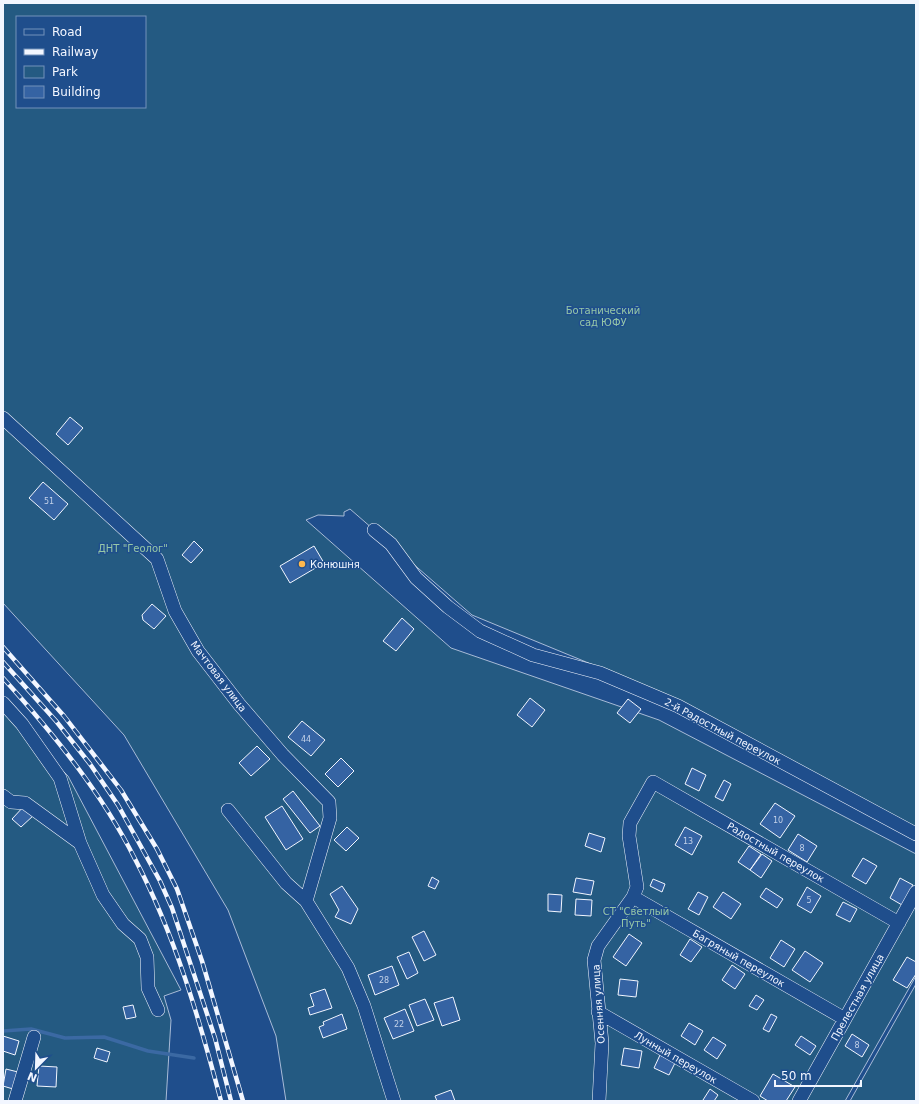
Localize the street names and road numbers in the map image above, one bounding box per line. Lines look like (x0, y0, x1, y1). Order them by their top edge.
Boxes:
street label: Мачтовая улица (188, 639, 249, 714)
street label: 2-й Радостный переулок (663, 696, 783, 767)
street label: Радостный переулок (725, 820, 826, 885)
street label: Багряный переулок (691, 928, 787, 989)
street label: Прелестная улица (829, 952, 886, 1043)
street label: Осенняя улица (590, 964, 607, 1044)
street label: Лунный переулок (632, 1029, 719, 1086)

